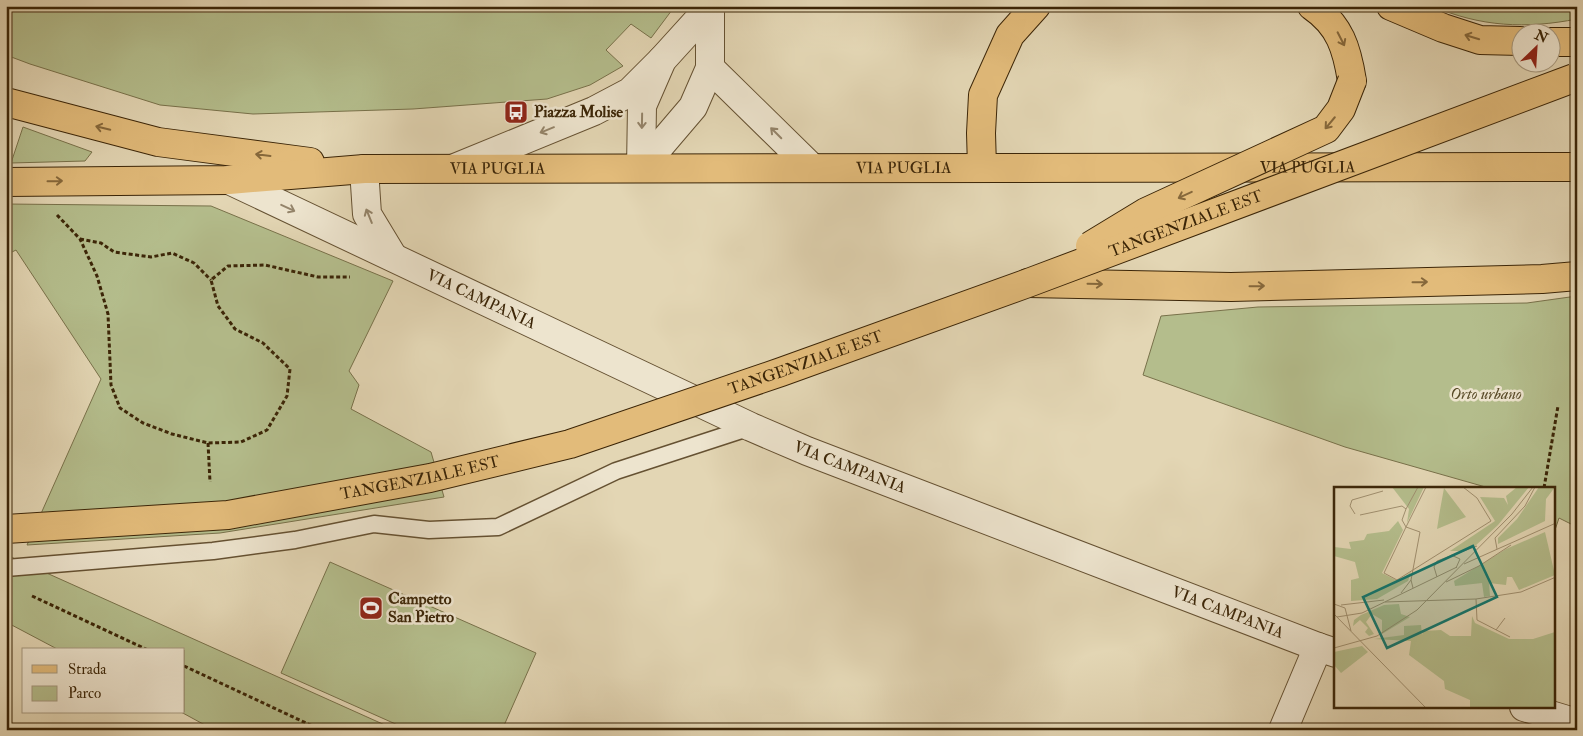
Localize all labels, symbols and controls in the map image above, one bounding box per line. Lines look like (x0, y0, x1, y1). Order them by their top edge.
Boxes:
north arrow (1510, 22, 1560, 72)
text: N (1531, 26, 1551, 47)
one-way arrow (1336, 31, 1346, 46)
one-way arrow (1465, 32, 1481, 42)
bus stop icon: Piazza Molise (503, 99, 529, 125)
place label: Piazza Molise (534, 102, 623, 122)
one-way arrow (637, 112, 647, 129)
one-way arrow (1324, 117, 1335, 130)
one-way arrow (96, 123, 112, 132)
one-way arrow (540, 126, 555, 135)
one-way arrow (770, 127, 783, 139)
one-way arrow (256, 150, 272, 160)
street label: VIA PUGLIA (1260, 157, 1355, 178)
street label: VIA PUGLIA (856, 158, 951, 178)
street label: VIA PUGLIA (450, 159, 545, 179)
one-way arrow (46, 176, 63, 186)
street label: TANGENZIALE EST (1106, 186, 1266, 262)
one-way arrow (1178, 190, 1193, 200)
one-way arrow (281, 203, 296, 213)
one-way arrow (364, 208, 374, 223)
street label: VIA CAMPANIA (423, 265, 539, 334)
one-way arrow (1411, 278, 1427, 287)
one-way arrow (1086, 279, 1102, 289)
one-way arrow (1249, 282, 1265, 291)
street label: TANGENZIALE EST (726, 326, 886, 399)
park label: Orto urbano (1450, 384, 1522, 404)
street label: VIA CAMPANIA (790, 436, 909, 498)
street label: TANGENZIALE EST (339, 451, 502, 504)
inset map (1334, 487, 1556, 708)
street label: VIA CAMPANIA (1169, 582, 1287, 643)
place label: Campetto San Pietro (388, 589, 454, 627)
sports icon: Campetto San Pietro (358, 595, 384, 621)
legend (22, 648, 185, 714)
text: Strada (68, 660, 107, 679)
text: Parco (68, 684, 101, 703)

